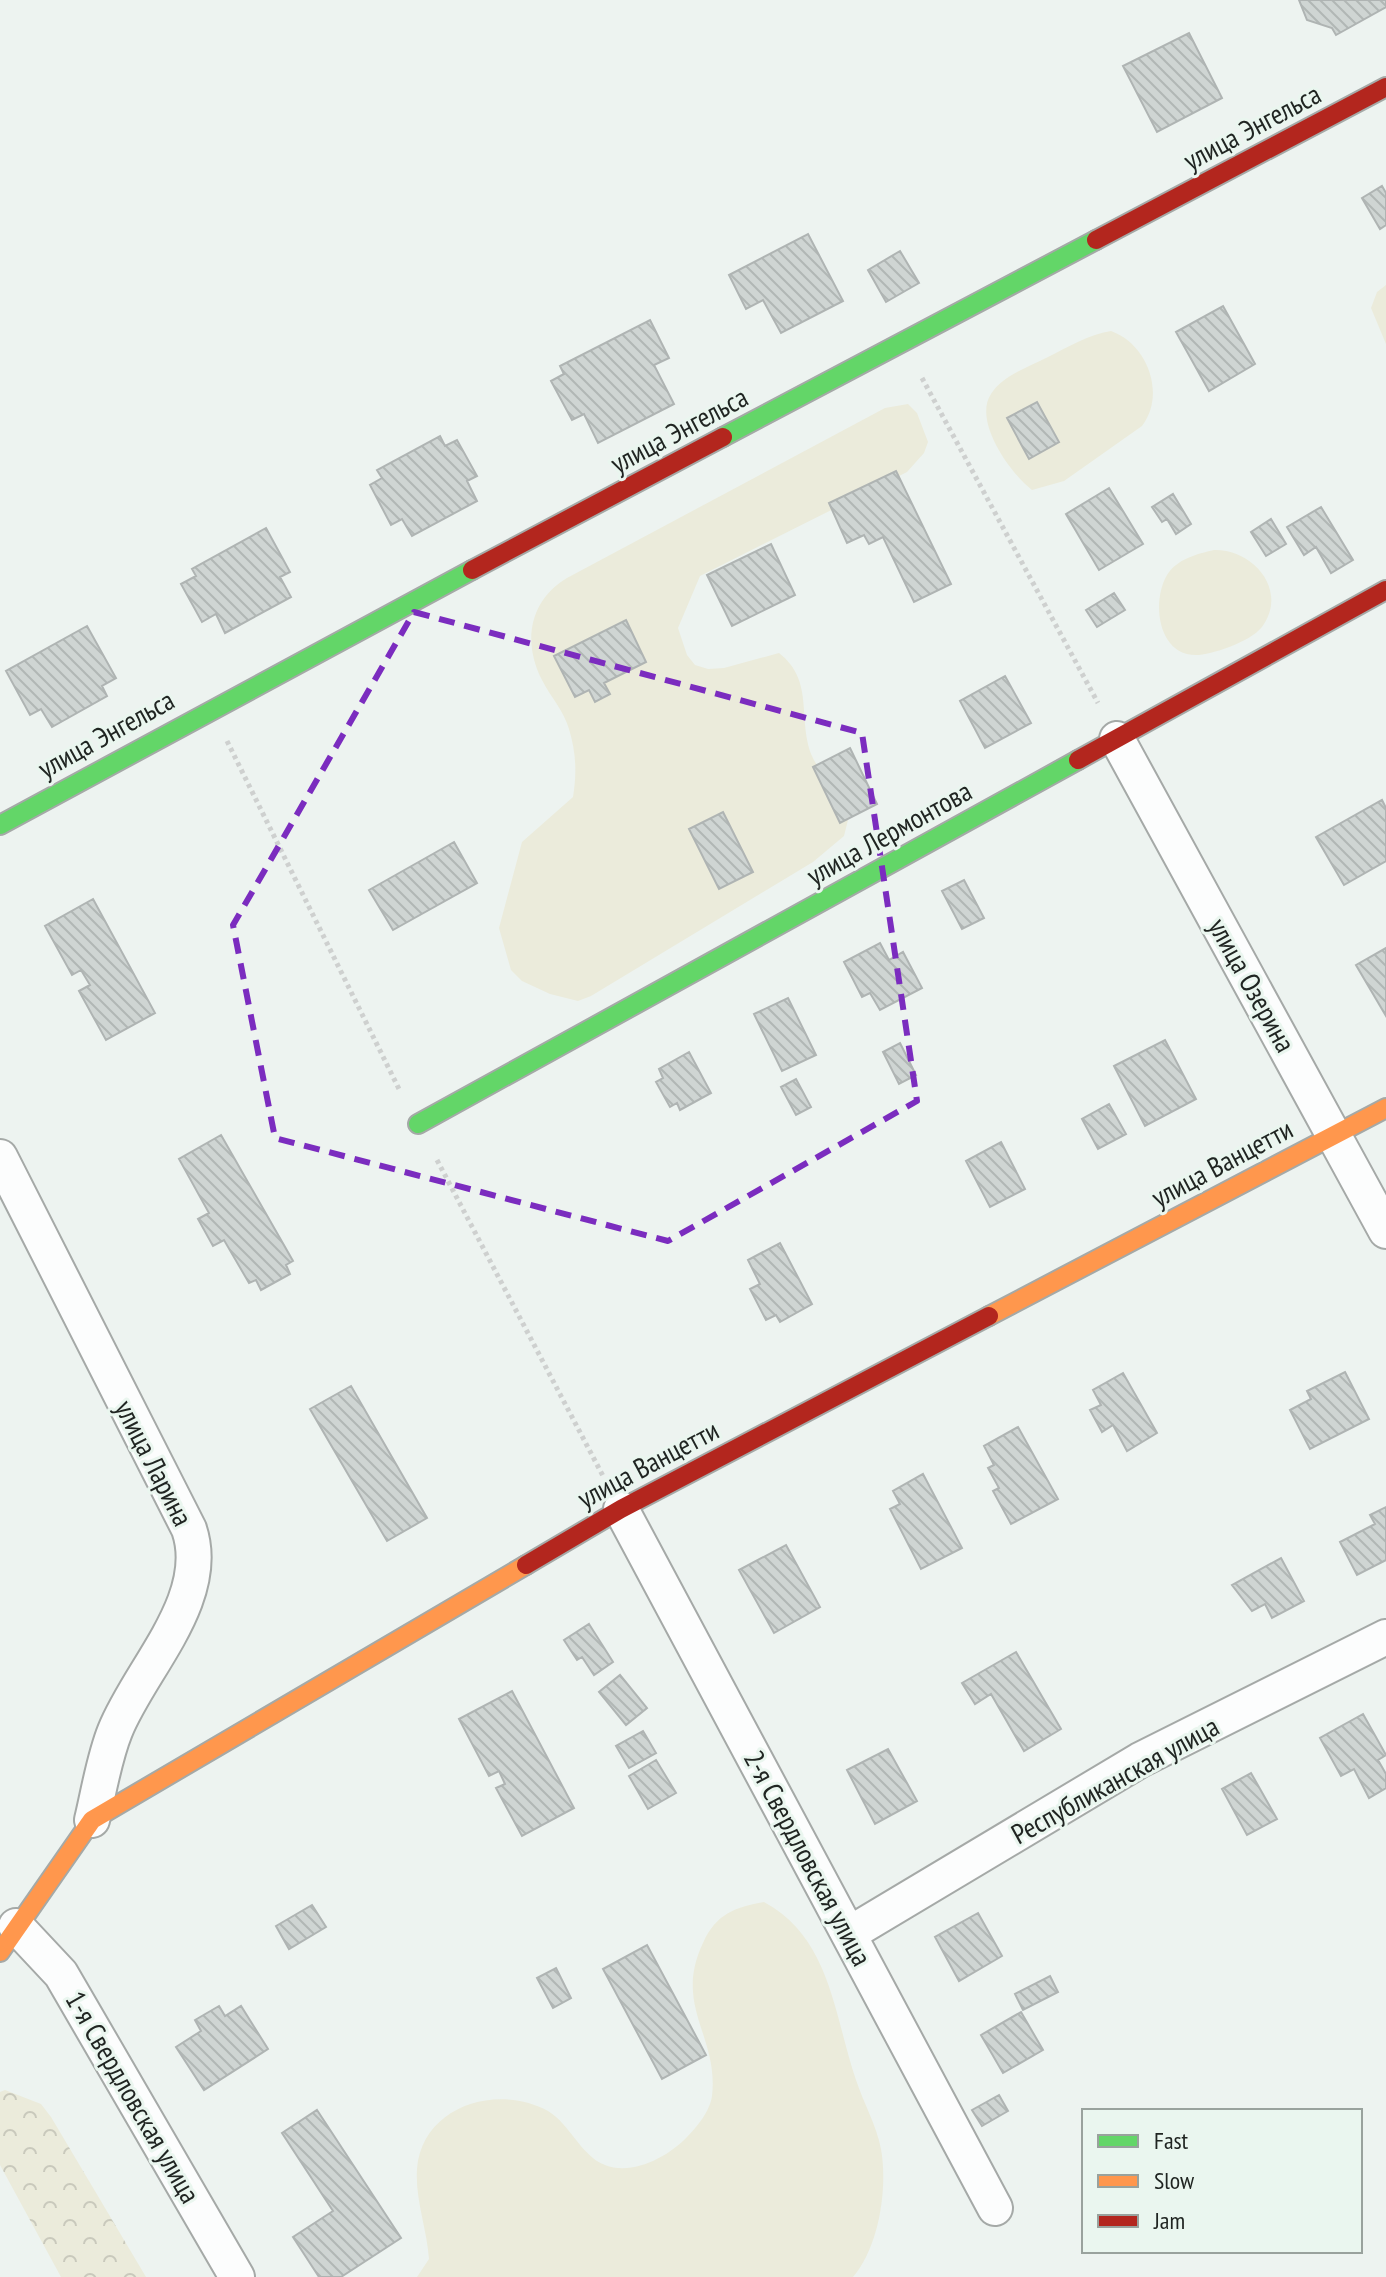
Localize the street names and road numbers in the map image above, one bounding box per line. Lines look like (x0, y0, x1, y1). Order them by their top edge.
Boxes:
street label: улица Энгельса (1177, 75, 1327, 178)
street label: улица Энгельса (604, 378, 754, 481)
street label: улица Энгельса (31, 681, 181, 786)
street label: улица Лермонтова (800, 772, 978, 893)
street label: улица Озерина (1200, 911, 1304, 1058)
street label: улица Ванцетти (1145, 1110, 1299, 1215)
street label: улица Ларина (107, 1394, 202, 1532)
street label: улица Ванцетти (571, 1411, 725, 1516)
street label: Республиканская улица (1004, 1707, 1225, 1852)
street label: 2-я Свердловская улица (736, 1744, 881, 1972)
street label: 1-я Свердловская улица (58, 1984, 209, 2209)

